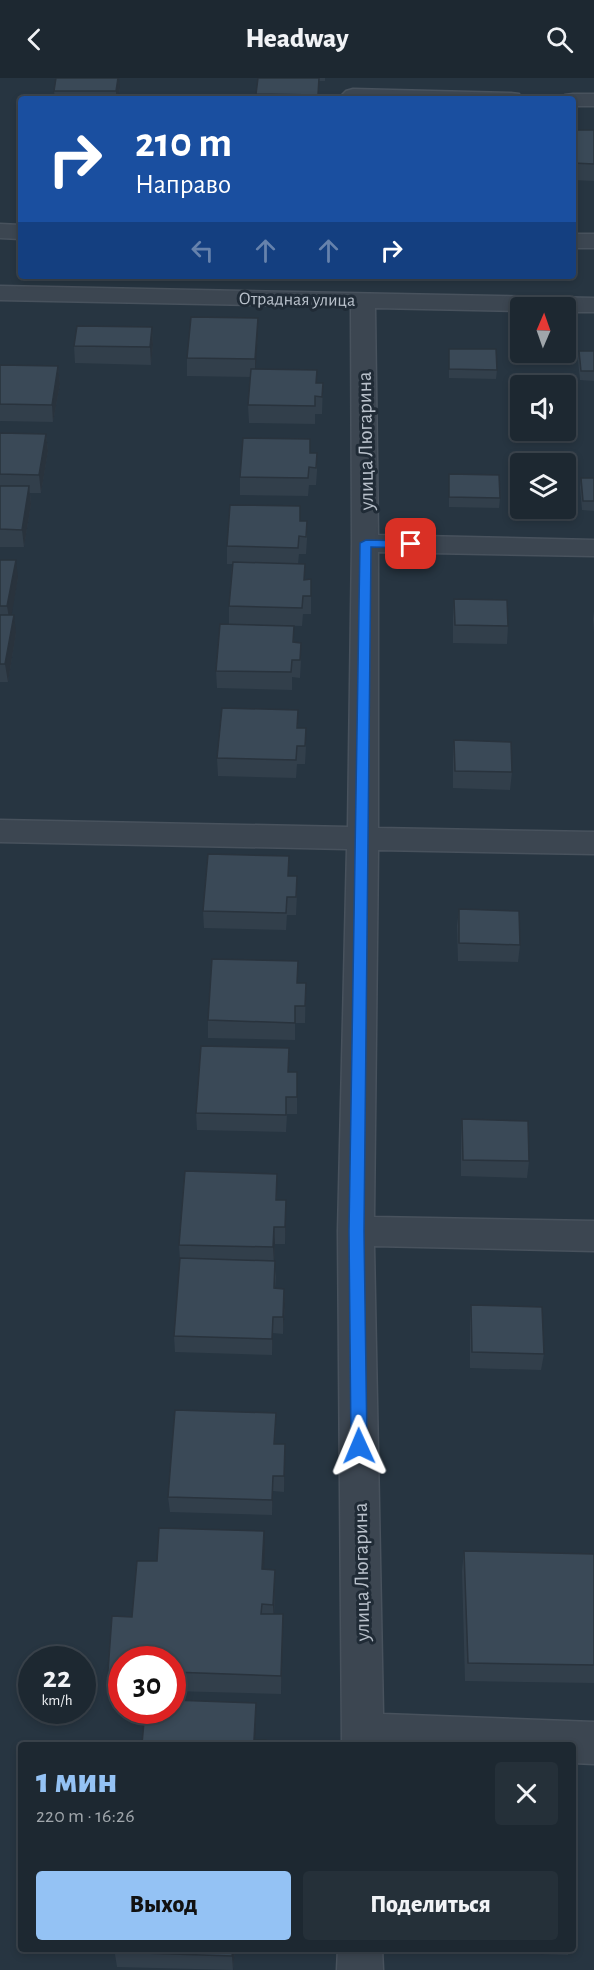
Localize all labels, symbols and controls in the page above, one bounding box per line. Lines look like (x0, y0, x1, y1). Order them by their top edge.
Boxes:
icon: back (18, 23, 51, 56)
icon: search (543, 23, 576, 56)
text: Headway (245, 25, 349, 52)
icon: right (36, 120, 114, 198)
text: 210 m (135, 122, 232, 164)
text: Направо (135, 171, 231, 198)
icon: left (186, 234, 219, 267)
icon: ahead (249, 234, 282, 267)
icon: ahead (312, 234, 345, 267)
icon: right (375, 234, 408, 267)
street label: Отрадная улица (238, 290, 356, 310)
north arrow (510, 297, 576, 363)
map controls (510, 297, 576, 519)
street label: улица Люгарина (354, 371, 377, 512)
button: sound (510, 375, 576, 441)
button: layers (510, 453, 576, 519)
pin (385, 518, 436, 569)
icon: arrive (394, 527, 427, 560)
position arrow (327, 1414, 391, 1478)
street label: улица Люгарина (350, 1502, 373, 1643)
speed limit sign: 30 (108, 1646, 186, 1724)
text: 22 (43, 1663, 71, 1693)
text: km/h (42, 1693, 72, 1708)
button: close (495, 1762, 558, 1825)
text: 1 мин (36, 1763, 118, 1799)
text: 220 m · 16:26 (36, 1806, 135, 1826)
button: Выход (36, 1871, 291, 1940)
button: Поделиться (303, 1871, 558, 1940)

